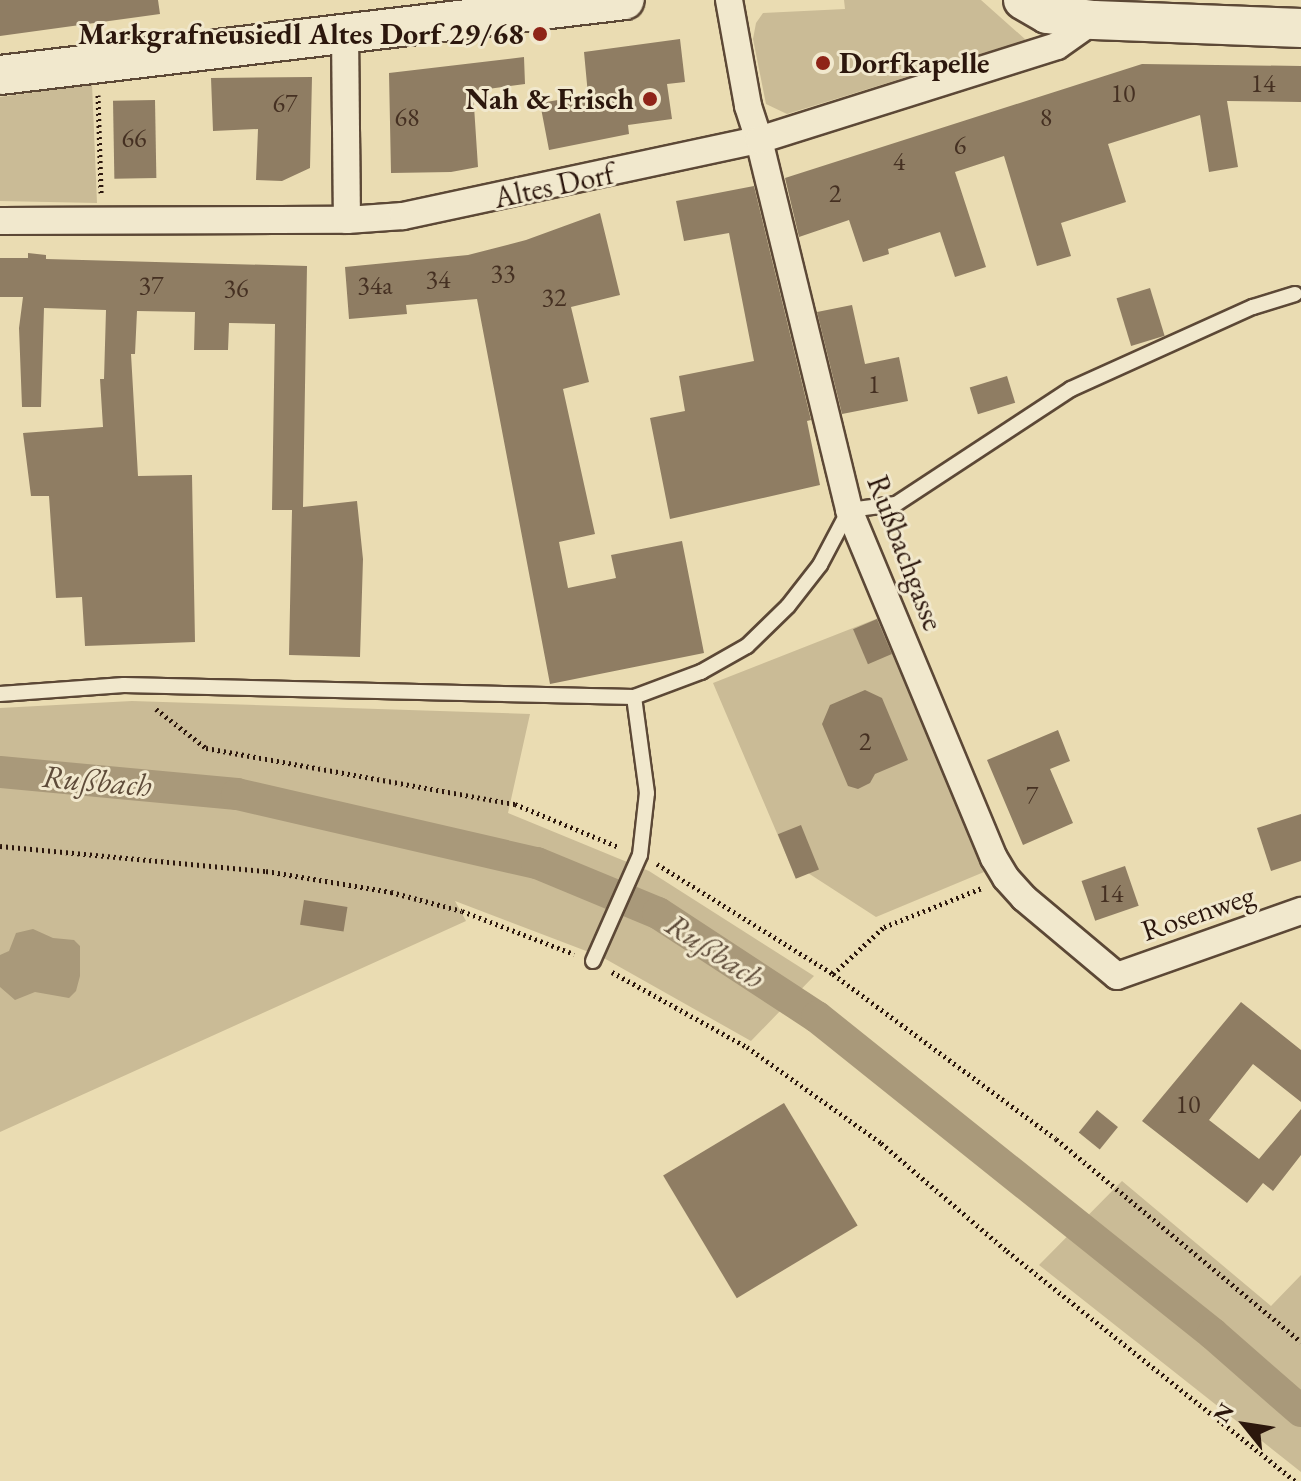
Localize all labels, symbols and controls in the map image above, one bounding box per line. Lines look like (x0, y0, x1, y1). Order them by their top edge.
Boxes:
place label: Markgrafneusiedl Altes Dorf 29/68 (78, 16, 524, 52)
marker: Markgrafneusiedl Altes Dorf 29/68 (531, 25, 549, 43)
place label: Dorfkapelle (839, 45, 990, 81)
marker: Dorfkapelle (814, 54, 832, 72)
house number: 14 (1251, 68, 1275, 100)
house number: 10 (1111, 78, 1135, 110)
place label: Nah & Frisch (465, 81, 634, 117)
house number: 67 (273, 88, 297, 120)
marker: Nah & Frisch (641, 90, 659, 108)
house number: 68 (395, 102, 419, 134)
house number: 8 (1040, 102, 1052, 134)
house number: 66 (122, 123, 146, 155)
house number: 6 (954, 130, 966, 162)
house number: 4 (893, 146, 905, 178)
street label: Altes Dorf (491, 156, 617, 216)
house number: 2 (829, 178, 841, 210)
house number: 33 (491, 258, 515, 290)
house number: 34 (426, 264, 450, 296)
house number: 37 (139, 270, 163, 302)
house number: 34a (357, 270, 393, 302)
house number: 36 (224, 273, 248, 305)
house number: 32 (542, 282, 566, 314)
house number: 1 (868, 369, 880, 401)
street label: Rußbachgasse (859, 471, 951, 635)
house number: 2 (859, 726, 871, 758)
water label: Rußbach (41, 757, 153, 805)
house number: 7 (1026, 780, 1038, 812)
street label: Rosenweg (1137, 877, 1259, 949)
house number: 14 (1099, 878, 1123, 910)
water label: Rußbach (658, 905, 772, 997)
house number: 10 (1176, 1089, 1200, 1121)
north arrow (1205, 1385, 1285, 1465)
text: N (1207, 1398, 1241, 1428)

